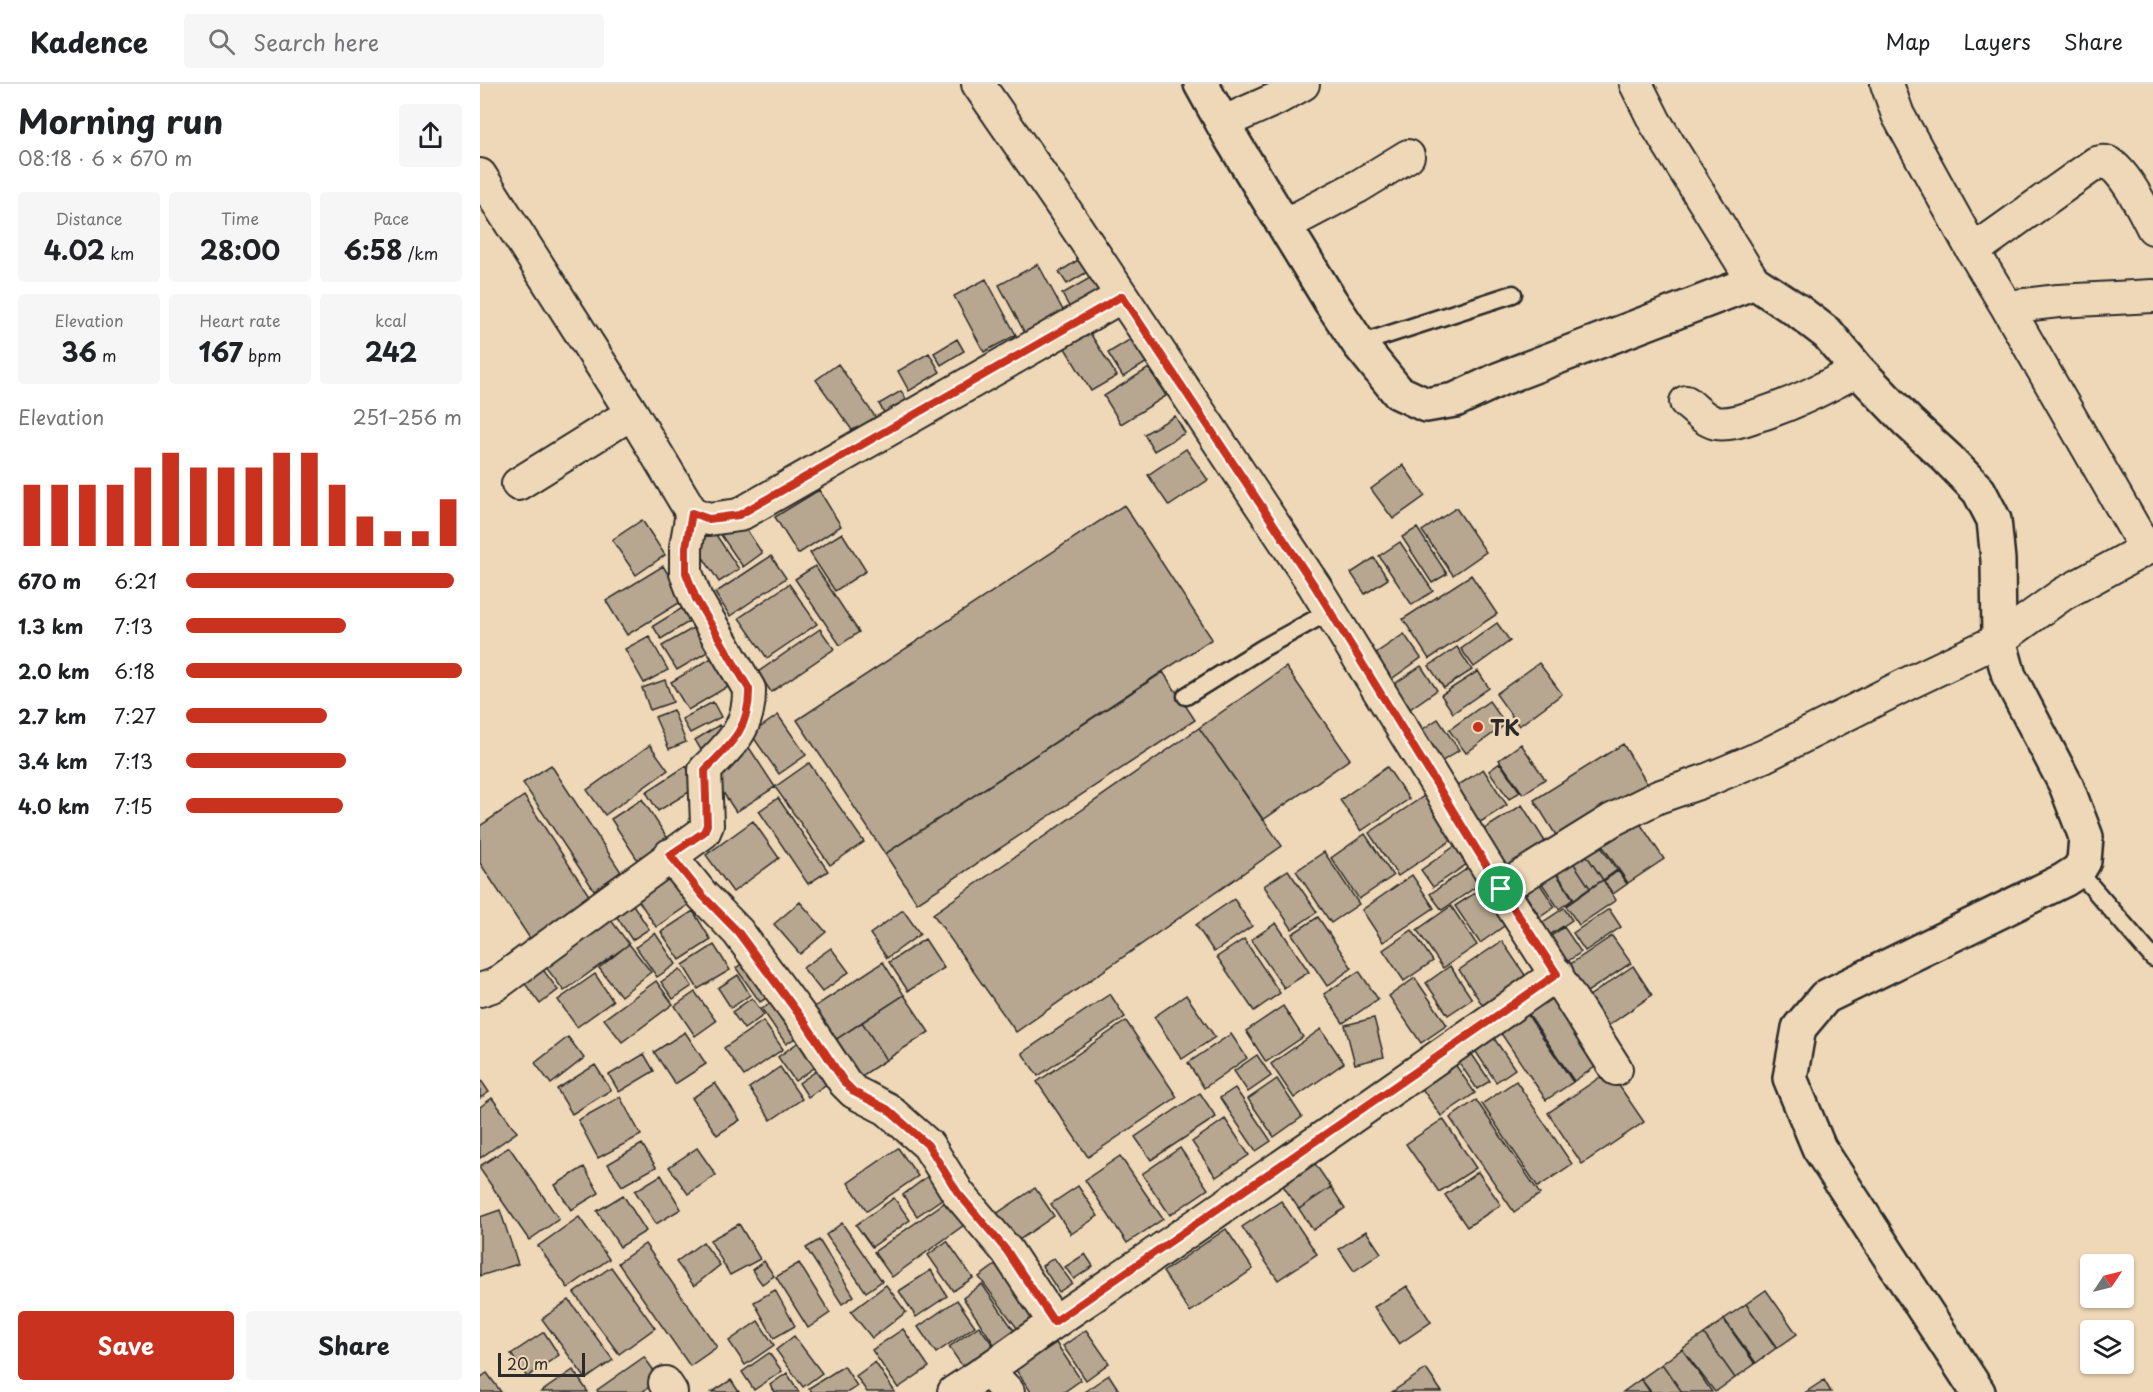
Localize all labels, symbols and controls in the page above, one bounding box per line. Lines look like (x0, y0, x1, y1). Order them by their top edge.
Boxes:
search box (184, 14, 604, 68)
text: Kadence (30, 20, 148, 63)
icon: search (205, 25, 238, 58)
text: Search here (253, 25, 379, 58)
text: Map (1886, 25, 1930, 57)
text: Layers (1963, 25, 2031, 57)
text: Share (2064, 25, 2123, 57)
text: Morning run (18, 95, 223, 145)
button: share (399, 104, 462, 167)
text: 08:18 · 6 × 670 m (18, 143, 192, 173)
text: Distance (55, 206, 123, 230)
text: Time (221, 206, 259, 230)
text: Pace (373, 206, 409, 230)
text: 4.02 (44, 230, 105, 269)
text: 28:00 (200, 230, 280, 269)
text: 6:58 (344, 230, 403, 269)
text: km (105, 241, 134, 265)
text: /km (403, 241, 438, 265)
text: Elevation (54, 308, 124, 332)
text: Heart rate (200, 308, 280, 332)
text: kcal (375, 308, 407, 332)
text: 36 (61, 332, 97, 371)
text: 167 (199, 332, 243, 371)
text: 242 (365, 332, 417, 371)
text: m (97, 343, 117, 367)
text: bpm (243, 343, 281, 367)
text: Elevation (18, 402, 104, 432)
text: 251–256 m (353, 402, 462, 432)
text: 670 m (18, 566, 81, 596)
text: 6:21 (114, 566, 157, 596)
text: 1.3 km (18, 611, 84, 641)
text: 7:13 (114, 611, 153, 641)
text: 2.0 km (18, 656, 90, 686)
text: 6:18 (114, 656, 155, 686)
text: 2.7 km (18, 701, 86, 731)
text: 7:27 (114, 701, 156, 731)
place label: TK (1490, 711, 1520, 743)
marker: TK (1471, 720, 1485, 734)
text: 3.4 km (18, 746, 88, 776)
text: 7:13 (114, 746, 153, 776)
text: 4.0 km (18, 791, 90, 821)
text: 7:15 (114, 791, 153, 821)
pin (1475, 863, 1526, 914)
icon: arrive (1484, 872, 1517, 905)
north arrow (2080, 1254, 2134, 1308)
map controls (2080, 1254, 2134, 1374)
button: Save (18, 1311, 234, 1380)
button: Share (246, 1311, 462, 1380)
button: layers (2080, 1320, 2134, 1374)
scale bar (498, 1350, 585, 1378)
text: 20 m (507, 1351, 548, 1375)

